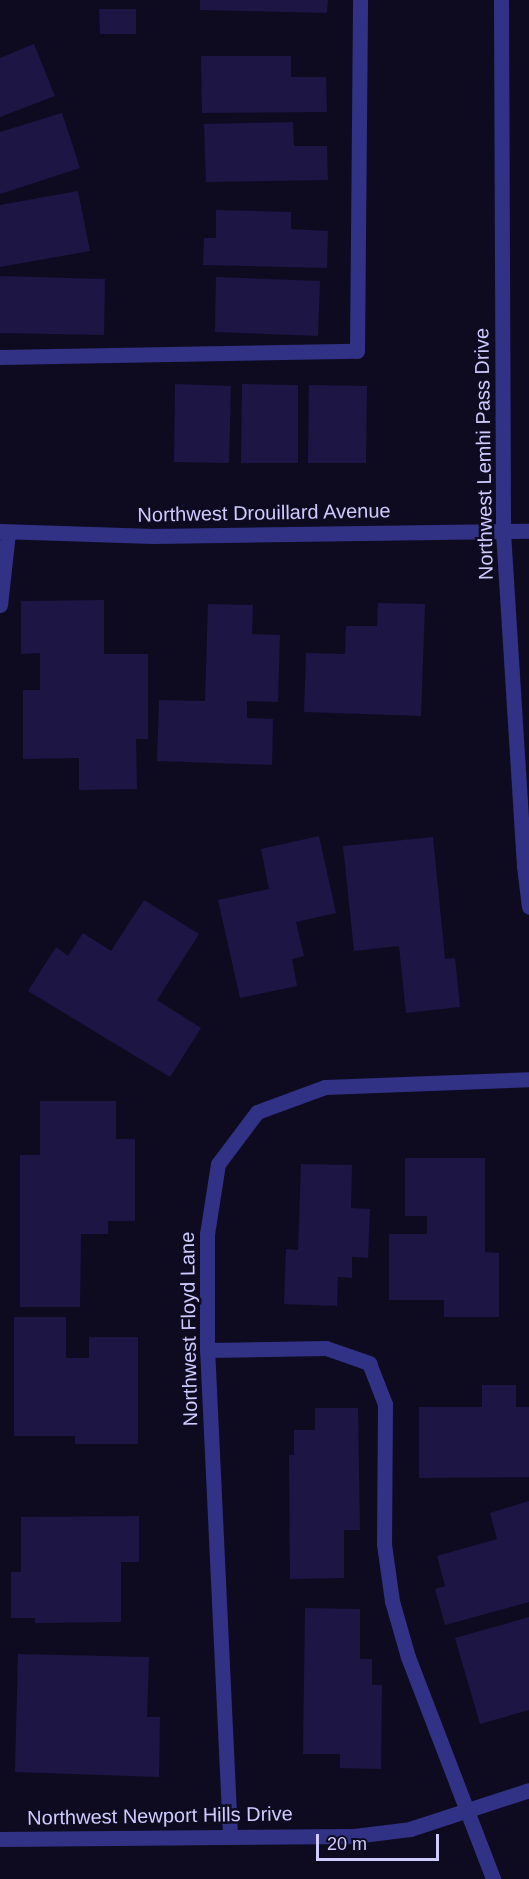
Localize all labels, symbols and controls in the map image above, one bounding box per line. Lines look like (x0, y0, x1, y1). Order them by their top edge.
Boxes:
street label: Northwest Lemhi Pass Drive (470, 328, 498, 580)
street label: Northwest Drouillard Avenue (137, 499, 391, 527)
street label: Northwest Floyd Lane (175, 1232, 203, 1426)
street label: Northwest Newport Hills Drive (27, 1802, 293, 1830)
scale bar (319, 1822, 442, 1860)
text: 20 m (327, 1834, 367, 1854)

